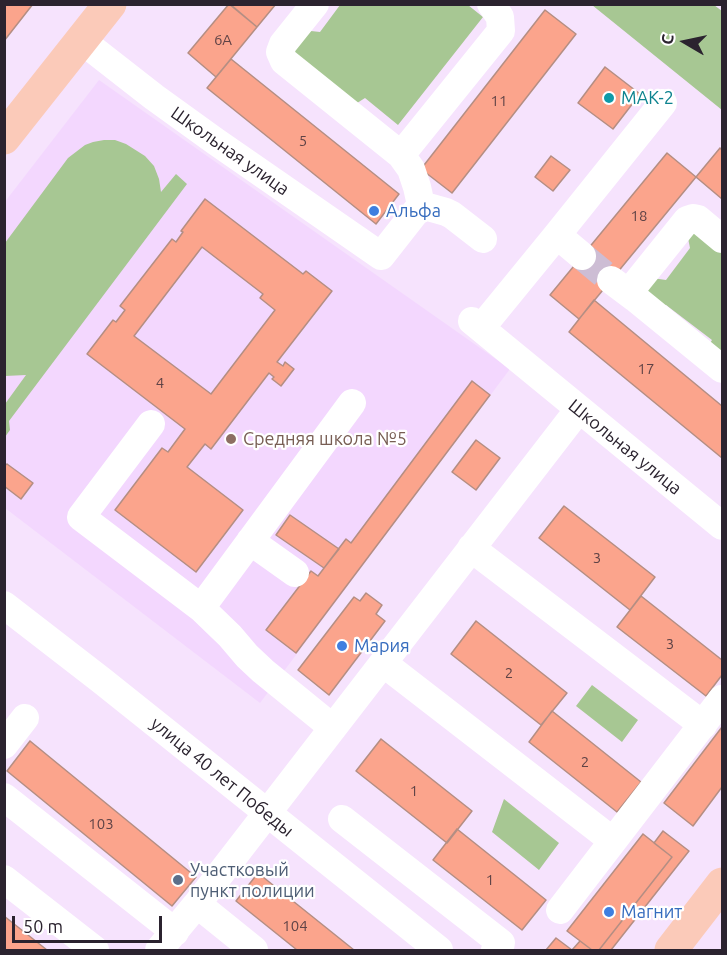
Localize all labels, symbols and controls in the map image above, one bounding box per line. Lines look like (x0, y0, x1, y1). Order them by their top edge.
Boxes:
north arrow (655, 12, 715, 72)
house number: 6А (214, 31, 232, 49)
text: С (658, 33, 677, 46)
place label: МАК-2 (621, 87, 674, 109)
marker: МАК-2 (602, 91, 616, 105)
house number: 11 (491, 92, 507, 110)
street label: Школьная улица (167, 102, 293, 200)
house number: 5 (299, 132, 307, 150)
place label: Альфа (386, 200, 441, 222)
marker: Альфа (367, 204, 381, 218)
house number: 18 (631, 207, 647, 225)
house number: 17 (638, 360, 654, 378)
house number: 4 (156, 374, 164, 392)
street label: Школьная улица (564, 395, 686, 499)
place label: Средняя школа №5 (243, 428, 407, 450)
marker: Средняя школа №5 (224, 432, 238, 446)
house number: 3 (593, 549, 601, 567)
place label: Мария (354, 635, 410, 657)
house number: 3 (666, 635, 674, 653)
marker: Мария (335, 639, 349, 653)
house number: 2 (505, 664, 513, 682)
street label: улица 40 лет Победы (146, 713, 298, 841)
house number: 2 (581, 753, 589, 771)
house number: 1 (410, 782, 418, 800)
house number: 103 (88, 815, 114, 833)
place label: Участковый пункт полиции (190, 859, 315, 902)
house number: 1 (486, 871, 494, 889)
marker: Участковый пункт полиции (171, 873, 185, 887)
place label: Магнит (621, 901, 682, 923)
scale bar (15, 904, 165, 942)
marker: Магнит (602, 905, 616, 919)
text: 50 m (23, 916, 63, 936)
house number: 104 (282, 917, 308, 935)

